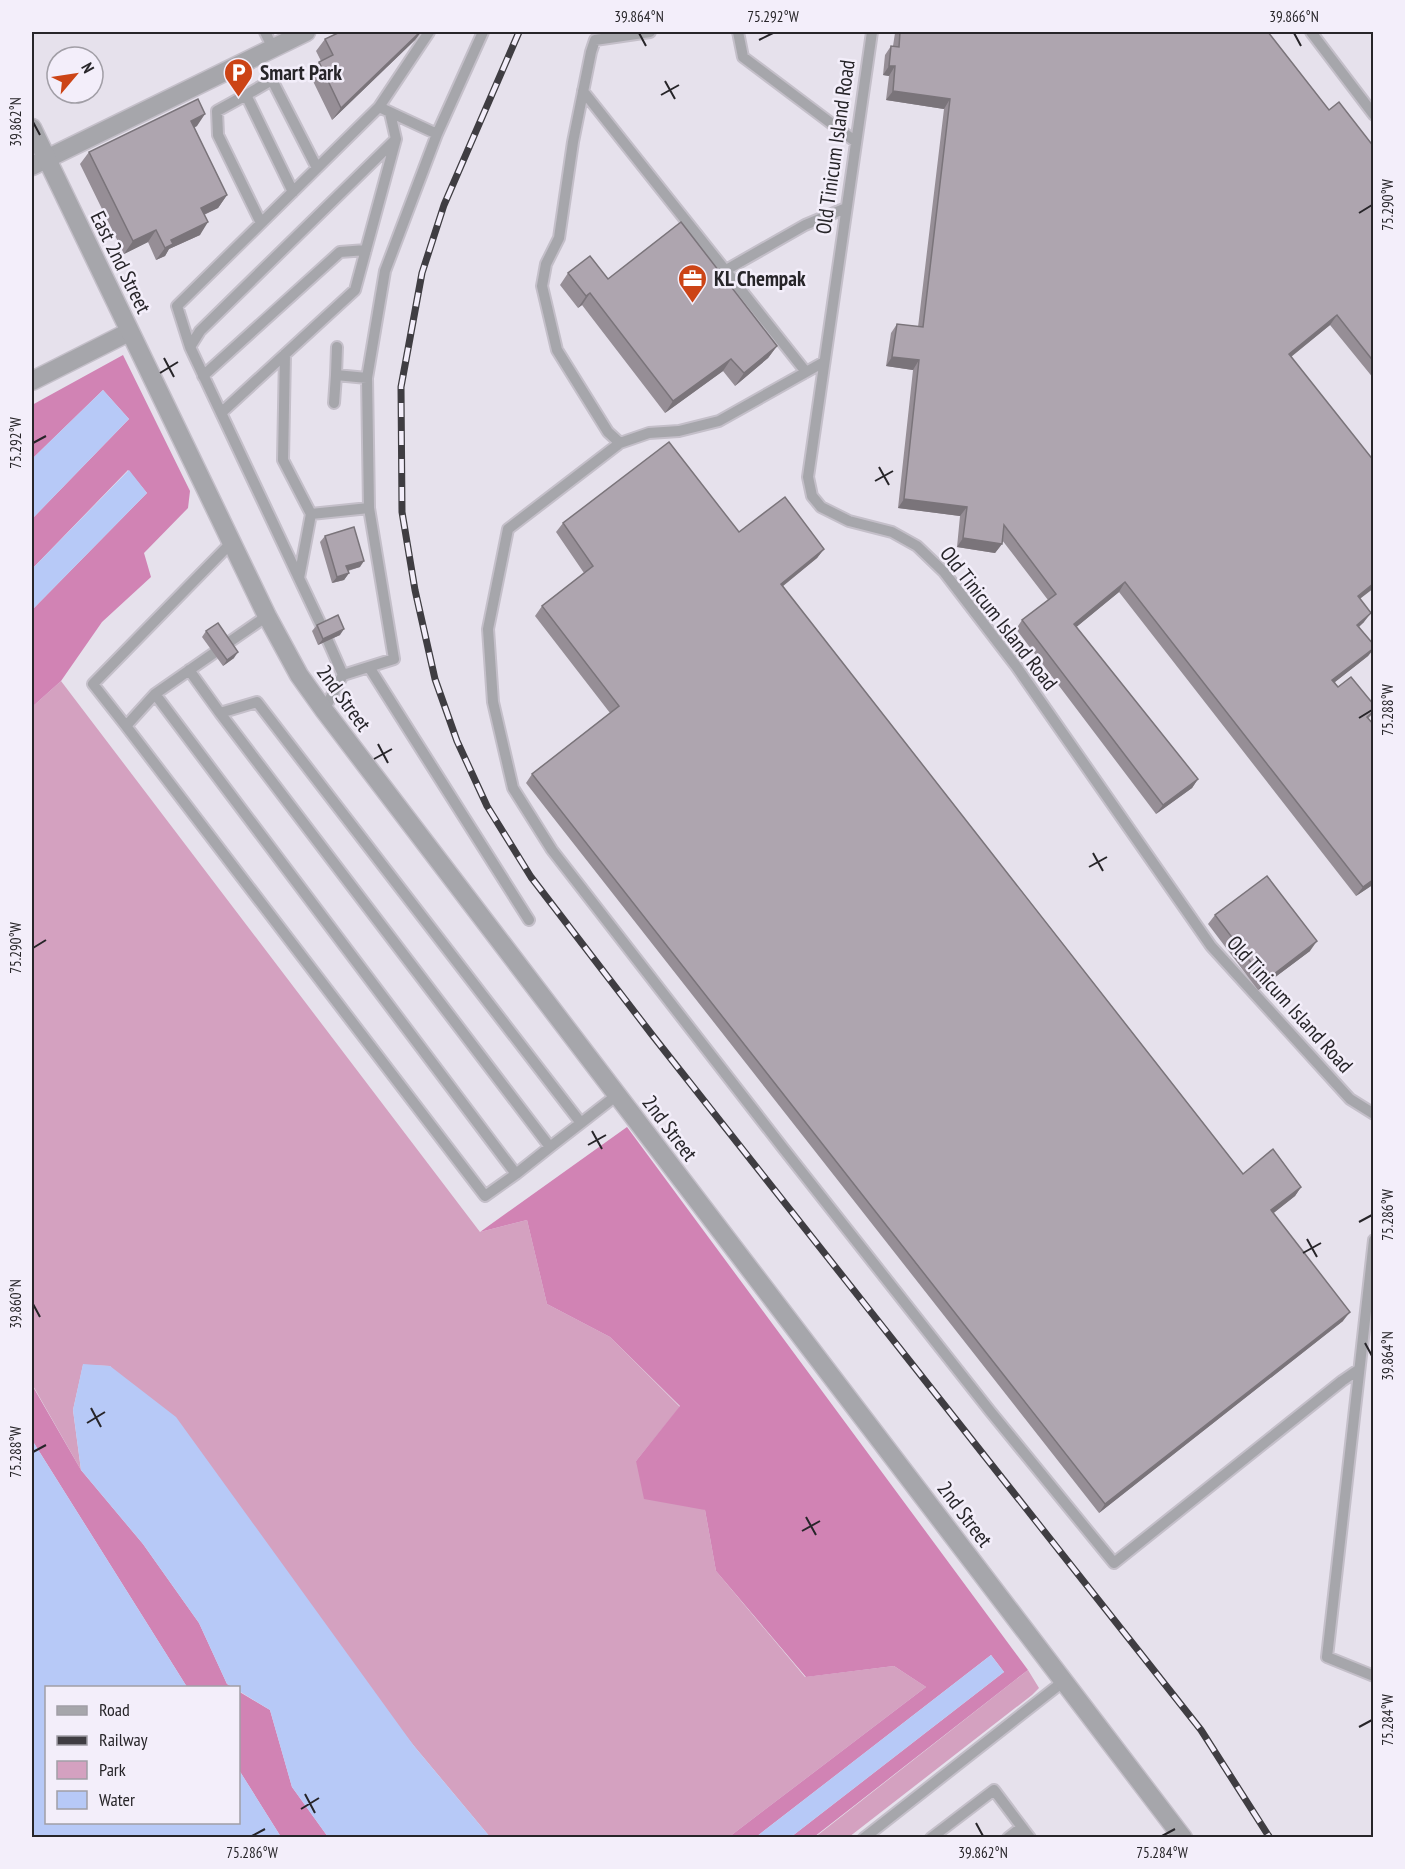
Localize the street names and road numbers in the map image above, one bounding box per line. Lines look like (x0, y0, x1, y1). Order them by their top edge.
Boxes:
street label: Old Tinicum Island Road (809, 58, 861, 236)
street label: East 2nd Street (85, 206, 157, 318)
street label: Old Tinicum Island Road (934, 540, 1064, 696)
street label: 2nd Street (311, 659, 377, 737)
street label: Old Tinicum Island Road (1221, 930, 1359, 1078)
street label: 2nd Street (636, 1090, 704, 1167)
street label: 2nd Street (931, 1476, 999, 1553)

